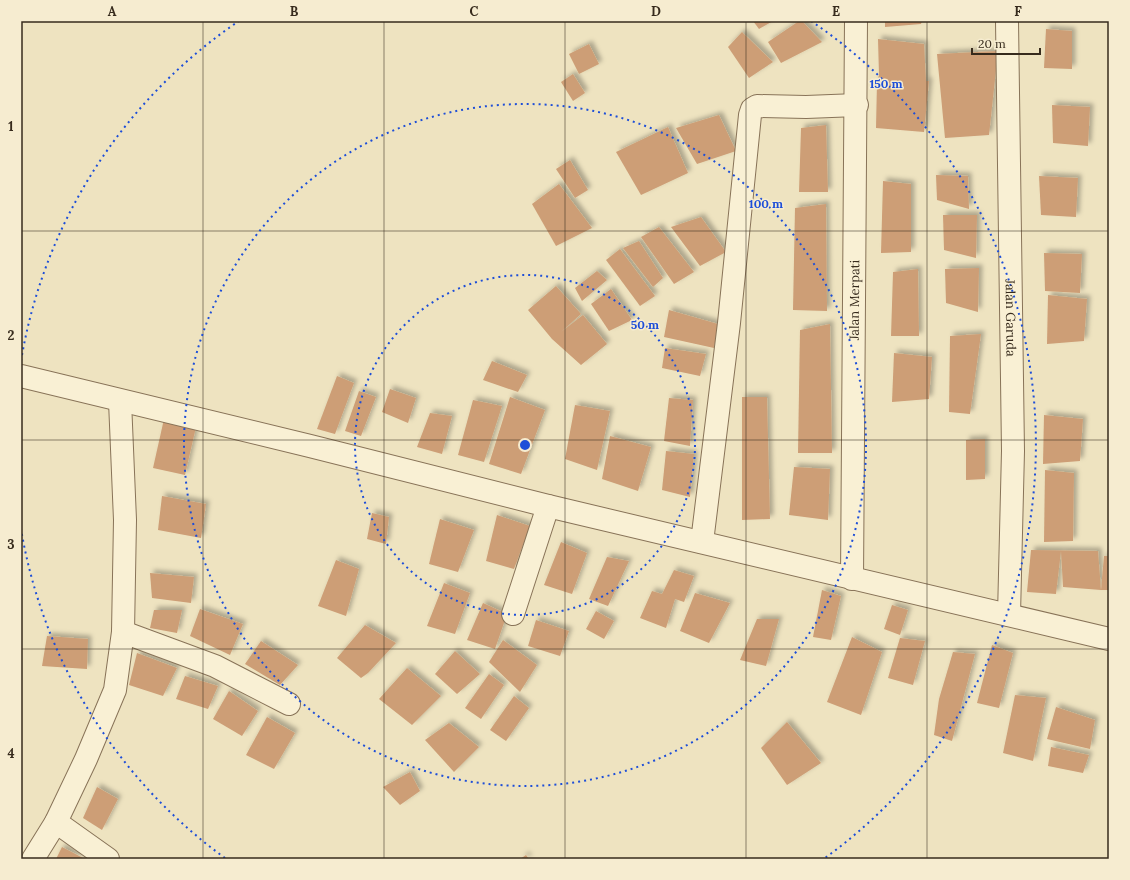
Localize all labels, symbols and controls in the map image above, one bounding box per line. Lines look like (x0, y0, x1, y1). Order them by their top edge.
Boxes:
text: A (108, 3, 117, 20)
text: B (290, 3, 299, 20)
text: C (470, 3, 479, 20)
text: D (651, 3, 661, 20)
text: E (832, 3, 840, 20)
text: F (1014, 3, 1022, 20)
scale bar (972, 30, 1040, 56)
text: 20 m (978, 36, 1006, 51)
text: 150 m (869, 76, 903, 91)
text: 1 (8, 118, 14, 135)
text: 100 m (749, 196, 783, 211)
street label: Jalan Merpati (845, 259, 863, 341)
street label: Jalan Garuda (1002, 278, 1020, 357)
text: 50 m (631, 317, 659, 332)
text: 2 (8, 327, 15, 344)
centre of rings (518, 438, 532, 452)
text: 3 (7, 536, 15, 553)
text: 4 (7, 745, 15, 762)

